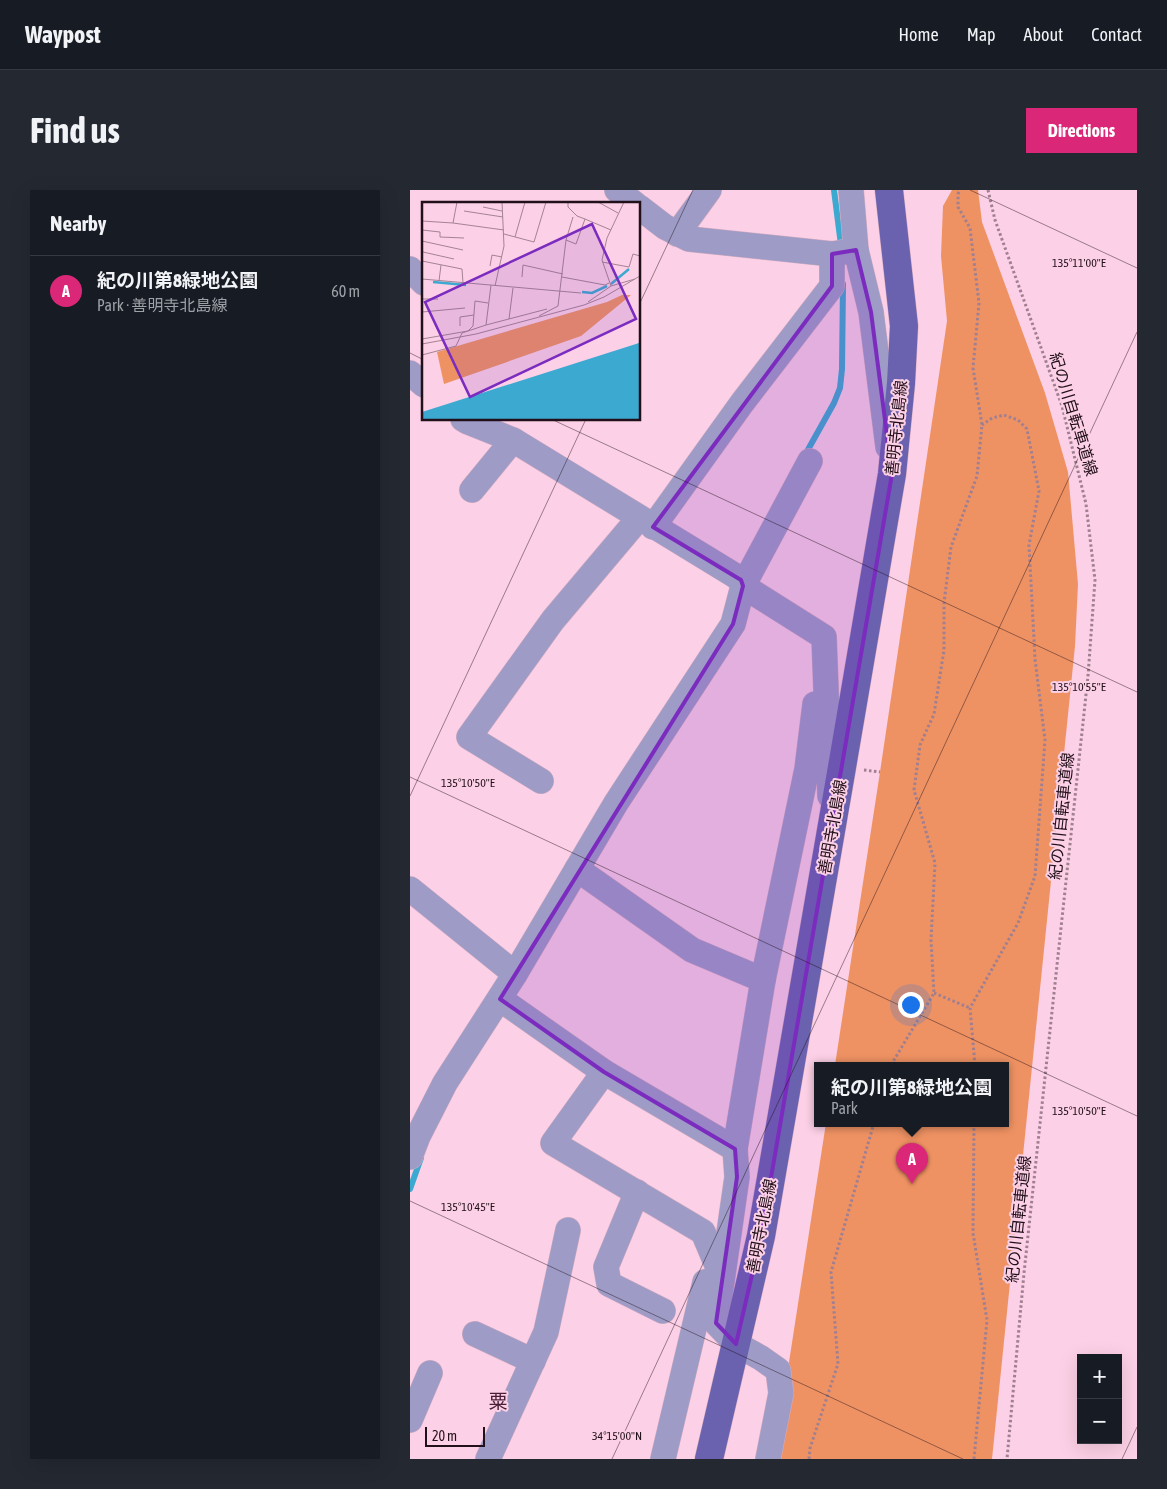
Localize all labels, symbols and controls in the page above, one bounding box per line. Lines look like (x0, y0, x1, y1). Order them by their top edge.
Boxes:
text: Waypost (25, 21, 101, 48)
text: Home (899, 24, 939, 45)
text: Map (967, 24, 996, 45)
text: About (1024, 24, 1063, 45)
text: Contact (1091, 24, 1142, 45)
button: Directions (1026, 108, 1137, 153)
text: Find us (30, 110, 120, 150)
inset map (422, 202, 640, 420)
text: Nearby (50, 211, 106, 235)
text: 135°11'00"E (1052, 256, 1106, 270)
text: 紀の川第8緑地公園 (97, 269, 258, 291)
text: A (62, 282, 70, 300)
text: 60 m (331, 282, 360, 300)
text: Park · 善明寺北島線 (97, 296, 228, 314)
street label: 紀の川自転車道線 (1047, 350, 1101, 478)
street label: 善明寺北島線 (882, 379, 910, 477)
text: 135°10'55"E (1052, 680, 1106, 694)
street label: 紀の川自転車道線 (1045, 751, 1077, 881)
text: 135°10'50"E (441, 776, 495, 790)
street label: 善明寺北島線 (815, 778, 849, 876)
your location (898, 992, 924, 1018)
popup (814, 1062, 1009, 1127)
text: 紀の川第8緑地公園 (831, 1076, 992, 1098)
text: Park (831, 1099, 858, 1117)
text: 135°10'50"E (1052, 1104, 1106, 1118)
pin: A (896, 1143, 928, 1184)
street label: 紀の川自転車道線 (1002, 1154, 1034, 1284)
street label: 善明寺北島線 (743, 1177, 779, 1275)
text: 135°10'45"E (441, 1200, 495, 1214)
map controls (1077, 1354, 1122, 1444)
button: + (1077, 1354, 1122, 1399)
district label: 粟 (488, 1390, 508, 1412)
button: − (1077, 1399, 1122, 1444)
scale bar (425, 1424, 485, 1447)
text: 20 m (432, 1428, 457, 1444)
text: 34°15'00"N (592, 1429, 642, 1443)

